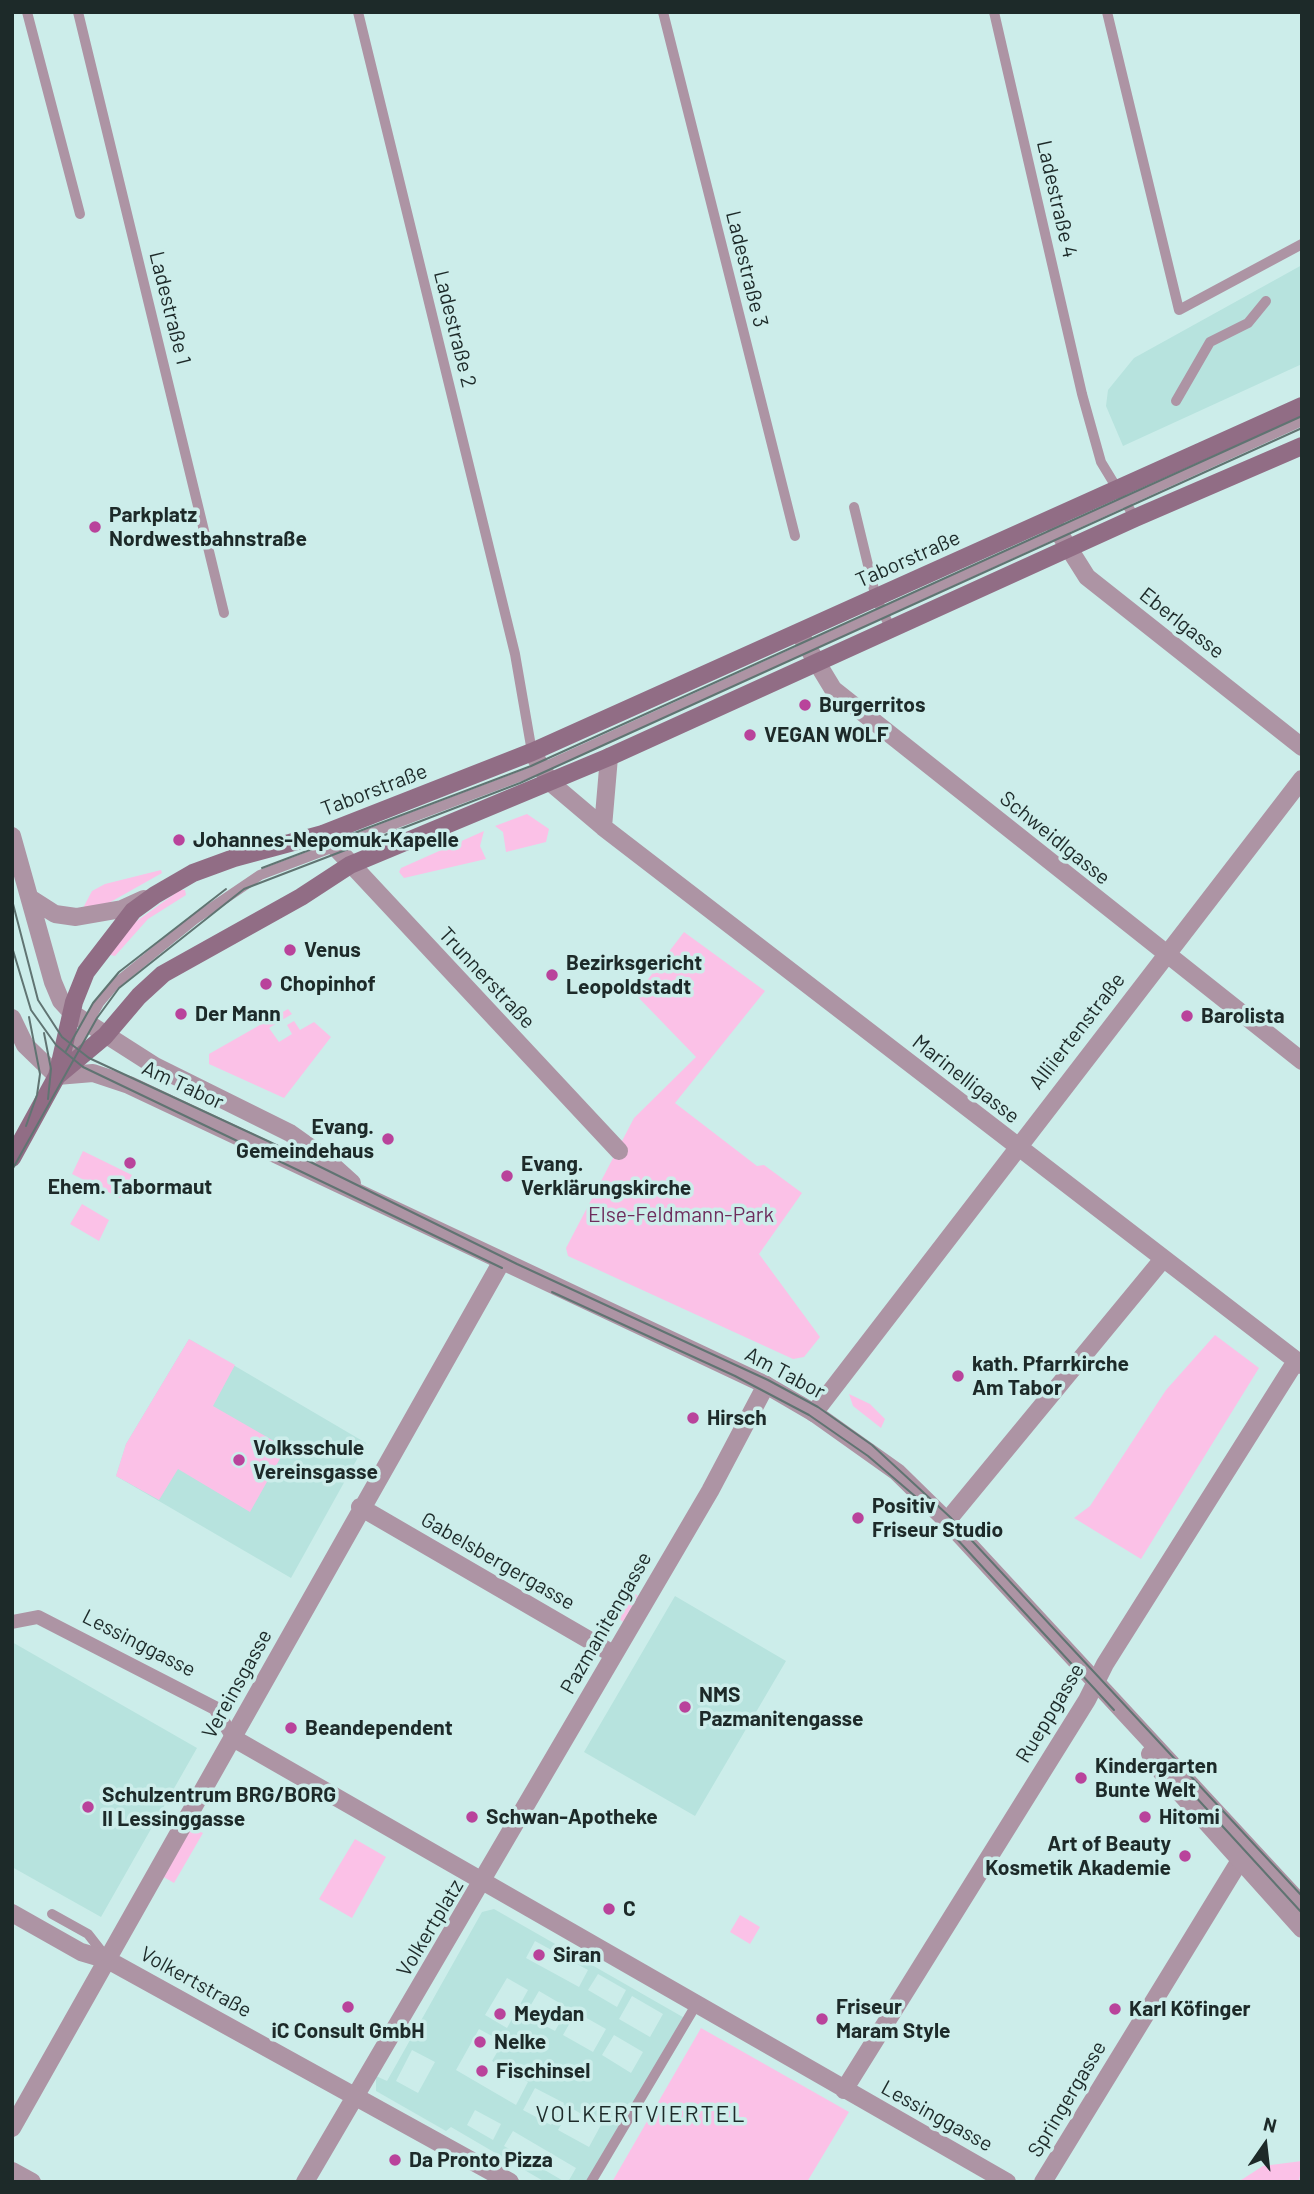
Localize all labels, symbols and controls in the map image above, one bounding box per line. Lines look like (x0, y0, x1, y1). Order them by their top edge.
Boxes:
street label: Ladestraße 4 (1031, 138, 1083, 260)
street label: Ladestraße 3 (720, 208, 774, 330)
street label: Ladestraße 1 (144, 249, 196, 367)
street label: Ladestraße 2 (428, 268, 482, 390)
place label: Parkplatz Nordwestbahnstraße (109, 502, 307, 552)
marker: Parkplatz Nordwestbahnstraße (87, 519, 103, 535)
street label: Taborstraße (852, 525, 964, 593)
street label: Eberlgasse (1135, 582, 1229, 664)
place label: Burgerritos (819, 692, 926, 718)
marker: Burgerritos (797, 697, 813, 713)
place label: VEGAN WOLF (764, 722, 889, 748)
marker: VEGAN WOLF (742, 727, 758, 743)
street label: Taborstraße (317, 758, 431, 822)
street label: Schweidlgasse (995, 786, 1115, 890)
place label: Johannes-Nepomuk-Kapelle (193, 827, 459, 853)
marker: Johannes-Nepomuk-Kapelle (171, 832, 187, 848)
street label: Trunnerstraße (433, 922, 541, 1034)
place label: Venus (304, 937, 361, 963)
marker: Venus (282, 942, 298, 958)
place label: Bezirksgericht Leopoldstadt (566, 950, 702, 1000)
marker: Bezirksgericht Leopoldstadt (544, 967, 560, 983)
street label: Alliiertenstraße (1024, 968, 1130, 1094)
place label: Chopinhof (280, 971, 376, 997)
marker: Chopinhof (258, 976, 274, 992)
place label: Der Mann (195, 1001, 281, 1027)
place label: Barolista (1201, 1003, 1285, 1029)
marker: Der Mann (173, 1006, 189, 1022)
marker: Barolista (1179, 1008, 1195, 1024)
street label: Marinelligasse (907, 1029, 1025, 1129)
street label: Am Tabor (138, 1055, 228, 1115)
place label: Evang. Gemeindehaus (236, 1114, 374, 1164)
marker: Evang. Gemeindehaus (380, 1131, 396, 1147)
place label: Evang. Verklärungskirche (521, 1151, 691, 1201)
marker: Ehem. Tabormaut (122, 1155, 138, 1171)
marker: Evang. Verklärungskirche (499, 1168, 515, 1184)
place label: Ehem. Tabormaut (48, 1174, 212, 1200)
park label: Else-Feldmann-Park (588, 1202, 774, 1228)
street label: Am Tabor (741, 1341, 829, 1405)
place label: kath. Pfarrkirche Am Tabor (972, 1351, 1129, 1401)
marker: kath. Pfarrkirche Am Tabor (950, 1368, 966, 1384)
place label: Hirsch (707, 1405, 767, 1431)
marker: Hirsch (685, 1410, 701, 1426)
place label: Volksschule Vereinsgasse (253, 1435, 378, 1485)
marker: Volksschule Vereinsgasse (231, 1452, 247, 1468)
place label: Positiv Friseur Studio (872, 1493, 1003, 1543)
street label: Gabelsbergergasse (416, 1507, 580, 1615)
marker: Positiv Friseur Studio (850, 1510, 866, 1526)
street label: Pazmanitengasse (555, 1547, 657, 1699)
street label: Lessinggasse (78, 1604, 200, 1682)
street label: Vereinsgasse (197, 1625, 277, 1743)
street label: Rueppgasse (1010, 1659, 1090, 1767)
place label: NMS Pazmanitengasse (699, 1682, 864, 1732)
marker: NMS Pazmanitengasse (677, 1699, 693, 1715)
place label: Beandependent (305, 1715, 453, 1741)
marker: Beandependent (283, 1720, 299, 1736)
place label: Kindergarten Bunte Welt (1095, 1753, 1218, 1803)
marker: Kindergarten Bunte Welt (1073, 1770, 1089, 1786)
place label: Schulzentrum BRG/BORG II Lessinggasse (102, 1782, 336, 1832)
marker: Schulzentrum BRG/BORG II Lessinggasse (80, 1799, 96, 1815)
place label: Schwan-Apotheke (486, 1804, 658, 1830)
place label: Hitomi (1159, 1804, 1220, 1830)
marker: Schwan-Apotheke (464, 1809, 480, 1825)
marker: Hitomi (1137, 1809, 1153, 1825)
place label: Art of Beauty Kosmetik Akademie (985, 1831, 1171, 1881)
marker: Art of Beauty Kosmetik Akademie (1177, 1848, 1193, 1864)
street label: Volkertplatz (391, 1875, 469, 1981)
place label: C (623, 1896, 636, 1922)
marker: C (601, 1901, 617, 1917)
street label: Volkertstraße (136, 1941, 256, 2023)
place label: Siran (553, 1942, 601, 1968)
marker: Siran (531, 1947, 547, 1963)
place label: Friseur Maram Style (836, 1994, 951, 2044)
place label: Karl Köfinger (1129, 1996, 1251, 2022)
marker: iC Consult GmbH (340, 1999, 356, 2015)
place label: Meydan (514, 2001, 584, 2027)
marker: Karl Köfinger (1107, 2001, 1123, 2017)
marker: Meydan (492, 2006, 508, 2022)
marker: Friseur Maram Style (814, 2011, 830, 2027)
place label: iC Consult GmbH (272, 2018, 424, 2044)
place label: Nelke (494, 2029, 546, 2055)
marker: Nelke (472, 2034, 488, 2050)
street label: Springergasse (1022, 2036, 1112, 2162)
place label: Fischinsel (496, 2058, 590, 2084)
marker: Fischinsel (474, 2063, 490, 2079)
street label: Lessinggasse (877, 2075, 997, 2157)
district label: VOLKERTVIERTEL (537, 2100, 745, 2128)
north arrow (1230, 2110, 1300, 2180)
text: N (1261, 2111, 1279, 2137)
place label: Da Pronto Pizza (409, 2147, 553, 2173)
marker: Da Pronto Pizza (387, 2152, 403, 2168)

